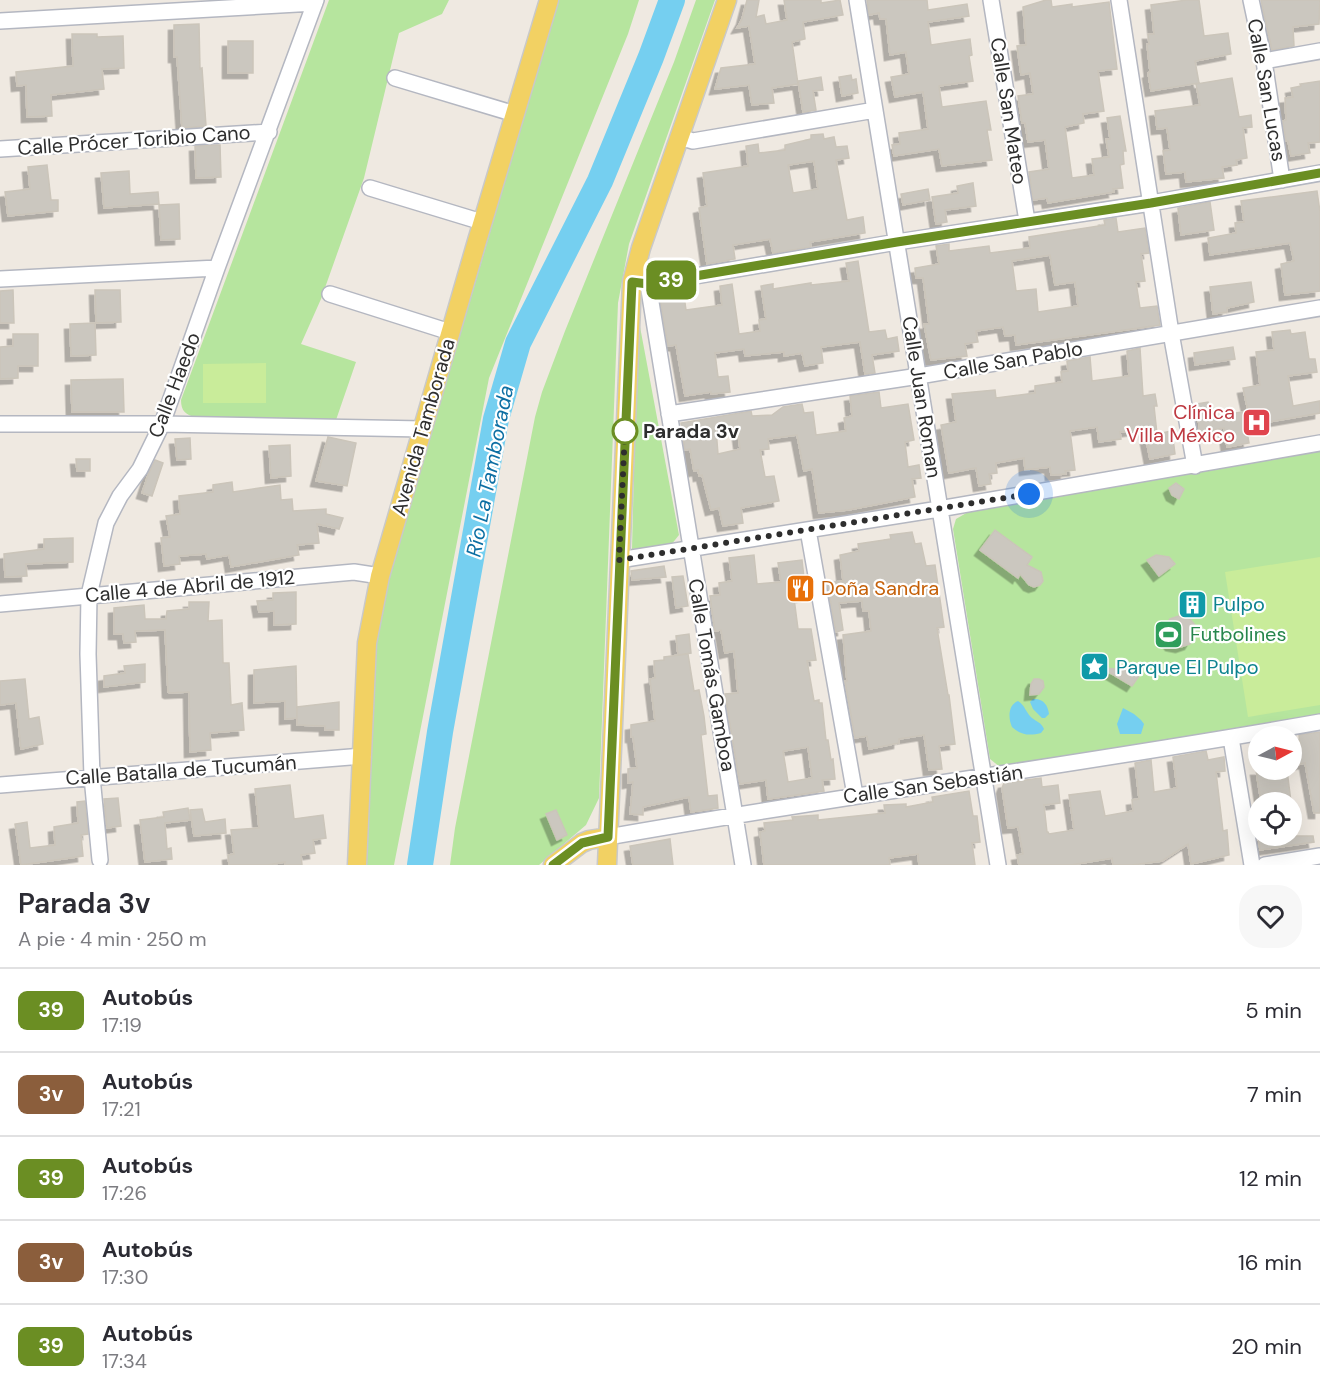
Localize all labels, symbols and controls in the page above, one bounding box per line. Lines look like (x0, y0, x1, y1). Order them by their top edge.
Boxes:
street label: Calle San Lucas (1242, 17, 1292, 163)
street label: Calle San Mateo (985, 36, 1033, 186)
street label: Calle Prócer Toribio Cano (17, 119, 251, 161)
line badge: 39 (644, 260, 698, 300)
text: 39 (658, 266, 684, 294)
street label: Calle Juan Roman (896, 314, 948, 480)
street label: Calle Haedo (142, 328, 206, 442)
street label: Avenida Tamborada (385, 335, 461, 519)
street label: Calle San Pablo (941, 335, 1085, 385)
water label: Río La Tamborada (460, 383, 520, 559)
place label: Clínica Villa México (1126, 399, 1235, 448)
hospital icon: Clínica Villa México (1240, 407, 1272, 439)
marker: Parada 3v (612, 418, 638, 444)
place label: Parada 3v (643, 418, 739, 444)
your location (1014, 479, 1044, 509)
street label: Calle 4 de Abril de 1912 (84, 564, 296, 608)
restaurant icon: Doña Sandra (784, 572, 816, 604)
place label: Doña Sandra (821, 575, 939, 601)
street label: Calle Tomás Gamboa (682, 577, 742, 773)
building icon: Pulpo (1176, 588, 1208, 620)
place label: Pulpo (1213, 591, 1265, 617)
sports icon: Futbolines (1153, 618, 1185, 650)
place label: Futbolines (1190, 621, 1287, 647)
place icon: Parque El Pulpo (1079, 651, 1111, 683)
place label: Parque El Pulpo (1116, 654, 1259, 680)
north arrow (1248, 726, 1302, 780)
map controls (1248, 726, 1302, 846)
street label: Calle Batalla de Tucumán (65, 749, 297, 791)
street label: Calle San Sebastián (842, 759, 1024, 809)
button: locate (1248, 792, 1302, 846)
text: Parada 3v (18, 885, 151, 922)
button: heart (1239, 885, 1302, 948)
text: A pie · 4 min · 250 m (18, 926, 207, 952)
text: Autobús (102, 983, 193, 1012)
text: 39 (38, 996, 64, 1024)
text: 5 min (1245, 996, 1302, 1025)
text: 17:19 (102, 1012, 142, 1038)
text: Autobús (102, 1067, 193, 1096)
text: 3v (39, 1080, 63, 1108)
text: 7 min (1247, 1080, 1302, 1109)
text: 17:21 (102, 1096, 141, 1122)
text: Autobús (102, 1151, 193, 1180)
text: 39 (38, 1164, 64, 1192)
text: 12 min (1239, 1164, 1302, 1193)
text: 17:26 (102, 1180, 147, 1206)
text: Autobús (102, 1235, 193, 1264)
text: 3v (39, 1248, 63, 1276)
text: 16 min (1238, 1248, 1302, 1277)
text: 17:30 (102, 1264, 148, 1290)
text: Autobús (102, 1319, 193, 1348)
text: 39 (38, 1332, 64, 1360)
text: 20 min (1231, 1332, 1302, 1361)
text: 17:34 (102, 1348, 147, 1374)

